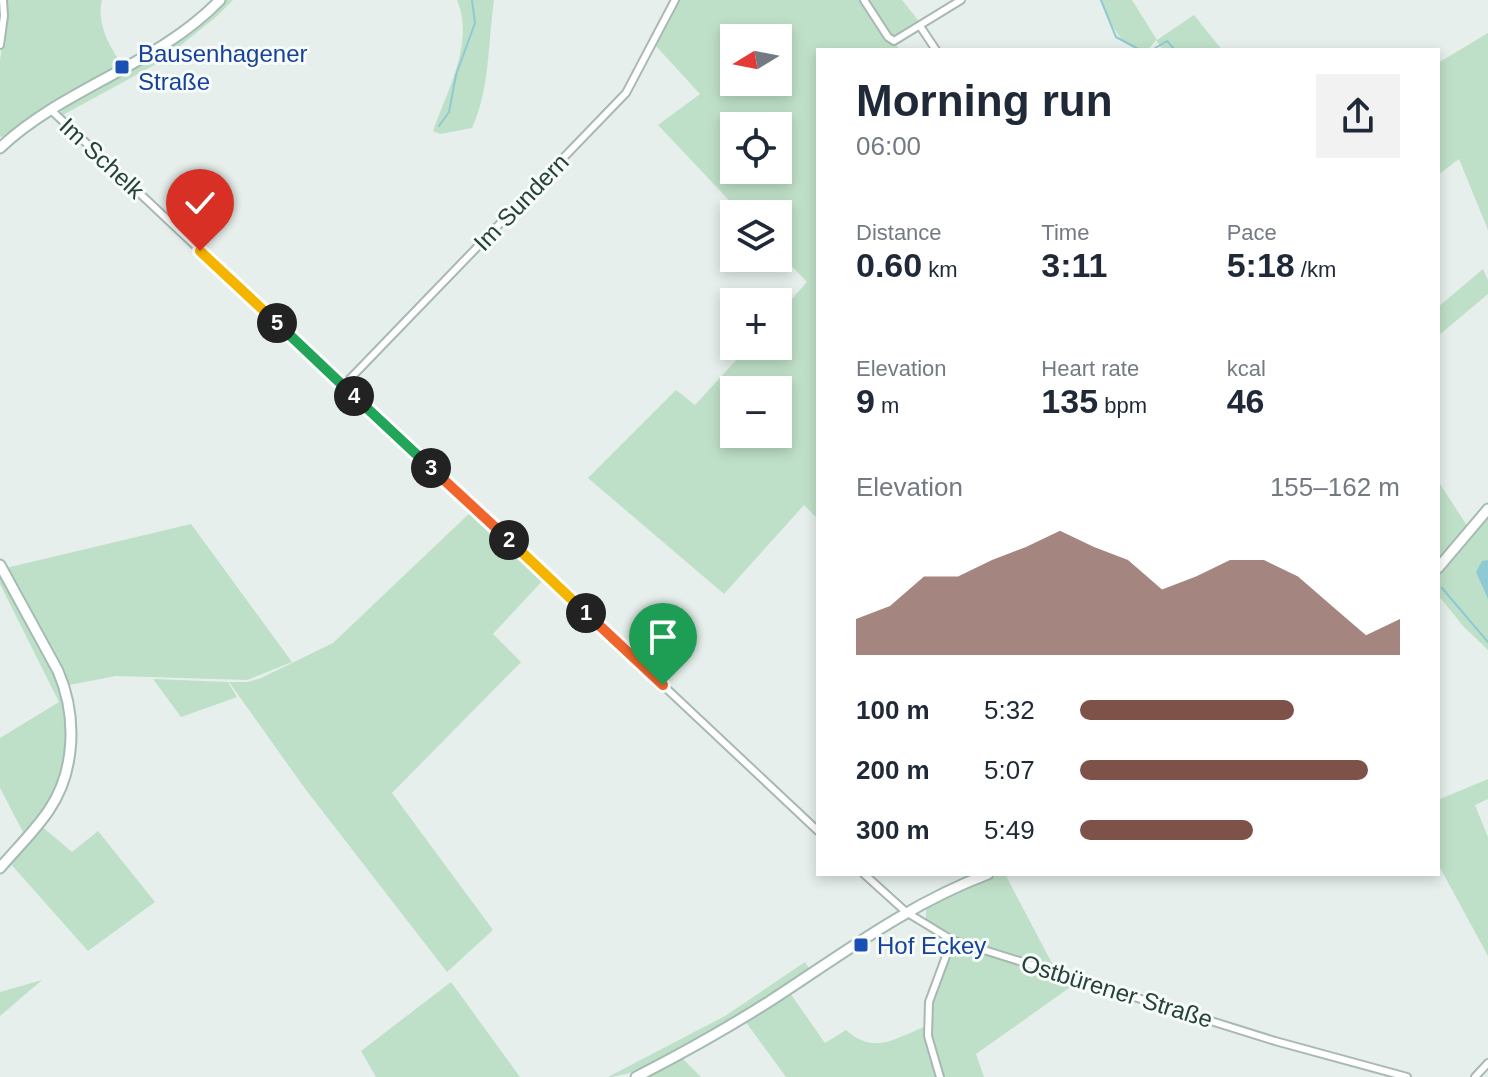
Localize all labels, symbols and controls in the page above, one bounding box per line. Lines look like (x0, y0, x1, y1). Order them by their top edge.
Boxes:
north arrow (720, 24, 792, 96)
map controls (720, 24, 792, 448)
place label: Bausenhagener Straße (138, 40, 307, 95)
marker: Bausenhagener Straße (113, 58, 131, 76)
button: share (1316, 74, 1400, 158)
text: Morning run (856, 76, 1113, 125)
street label: Im Schelk (54, 112, 150, 204)
button: locate (720, 112, 792, 184)
text: 06:00 (856, 131, 921, 161)
street label: Im Sundern (468, 148, 574, 256)
pin (166, 169, 234, 251)
icon: check (178, 181, 222, 225)
button: layers (720, 200, 792, 272)
text: Distance (856, 220, 942, 245)
text: Time (1041, 220, 1089, 245)
text: Pace (1227, 220, 1277, 245)
text: 0.60 (856, 246, 922, 284)
text: 3:11 (1041, 246, 1108, 284)
text: 5:18 (1227, 246, 1295, 284)
text: km (922, 257, 958, 282)
text: /km (1295, 257, 1336, 282)
button: + (720, 288, 792, 360)
pin: 5 (257, 303, 297, 343)
text: 5 (271, 310, 283, 335)
text: Elevation (856, 356, 947, 381)
text: Heart rate (1041, 356, 1139, 381)
text: kcal (1227, 356, 1266, 381)
pin: 4 (334, 376, 374, 416)
button: − (720, 376, 792, 448)
text: 9 (856, 382, 875, 420)
text: 135 (1041, 382, 1098, 420)
text: 46 (1227, 382, 1264, 420)
text: 4 (348, 383, 360, 408)
text: m (875, 393, 899, 418)
text: bpm (1098, 393, 1147, 418)
pin: 3 (411, 448, 451, 488)
text: 3 (425, 455, 437, 480)
text: Elevation (856, 472, 963, 502)
text: 155–162 m (1270, 472, 1400, 502)
pin: 2 (489, 520, 529, 560)
text: 2 (503, 527, 515, 552)
pin: 1 (566, 593, 606, 633)
text: 1 (580, 600, 592, 625)
pin (629, 603, 697, 685)
icon: arrive (641, 615, 685, 659)
text: 100 m (856, 695, 930, 725)
text: 5:32 (984, 695, 1035, 725)
text: 200 m (856, 755, 930, 785)
text: 5:07 (984, 755, 1035, 785)
text: 300 m (856, 815, 930, 845)
text: 5:49 (984, 815, 1035, 845)
place label: Hof Eckey (877, 932, 986, 959)
marker: Hof Eckey (852, 936, 870, 954)
street label: Ostbürener Straße (1018, 949, 1216, 1033)

